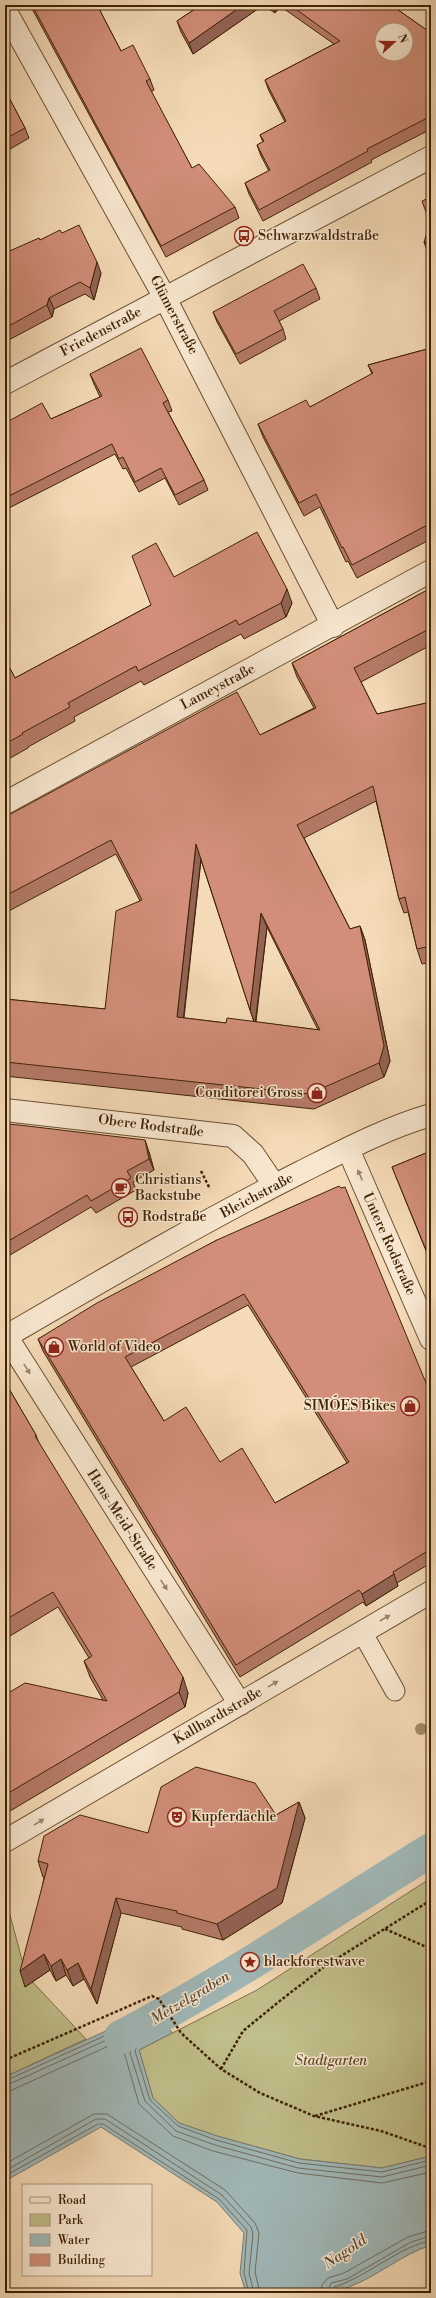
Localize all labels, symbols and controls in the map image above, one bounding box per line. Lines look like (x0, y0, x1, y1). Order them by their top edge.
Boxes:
north arrow (374, 22, 414, 62)
text: N (394, 32, 411, 46)
bus stop icon: Schwarzwaldstraße (233, 225, 255, 247)
place label: Schwarzwaldstraße (258, 227, 379, 245)
street label: Glümerstraße (146, 272, 202, 358)
street label: Friedenstraße (57, 303, 145, 361)
street label: Lameystraße (178, 660, 258, 714)
shop icon: Conditorei Gross (306, 1082, 328, 1104)
place label: Conditorei Gross (195, 1084, 303, 1102)
street label: Obere Rodstraße (97, 1111, 205, 1141)
street label: Bleichstraße (216, 1169, 297, 1223)
one-way arrow (356, 1169, 362, 1181)
place label: Christians Backstube (134, 1171, 201, 1205)
cafe icon: Christians Backstube (110, 1177, 132, 1199)
street label: Untere Rodstraße (358, 1190, 420, 1298)
bus stop icon: Rodstraße (117, 1206, 139, 1228)
place label: Rodstraße (142, 1208, 207, 1226)
shop icon: World of Video (43, 1336, 65, 1358)
place label: World of Video (67, 1338, 161, 1356)
one-way arrow (23, 1364, 30, 1375)
place label: SIMÓES Bikes (304, 1395, 396, 1415)
shop icon: SIMÓES Bikes (399, 1395, 421, 1417)
street label: Hans-Meid-Straße (83, 1466, 161, 1574)
one-way arrow (160, 1580, 168, 1591)
one-way arrow (379, 1615, 391, 1622)
one-way arrow (267, 1681, 279, 1688)
street label: Kallhardtstraße (170, 1683, 266, 1749)
theatre icon: Kupferdächle (166, 1806, 188, 1828)
place label: Kupferdächle (191, 1808, 277, 1826)
one-way arrow (33, 1818, 45, 1825)
place icon: blackforestwave (239, 1951, 261, 1973)
place label: blackforestwave (264, 1953, 365, 1971)
water label: Metzelgraben (147, 1967, 234, 2029)
park label: Stadtgarten (295, 2052, 367, 2070)
legend (22, 2184, 152, 2276)
text: Road (58, 2193, 86, 2208)
text: Park (58, 2213, 84, 2228)
water label: Nagold (319, 2230, 371, 2274)
text: Water (57, 2233, 90, 2248)
text: Building (57, 2253, 106, 2268)

